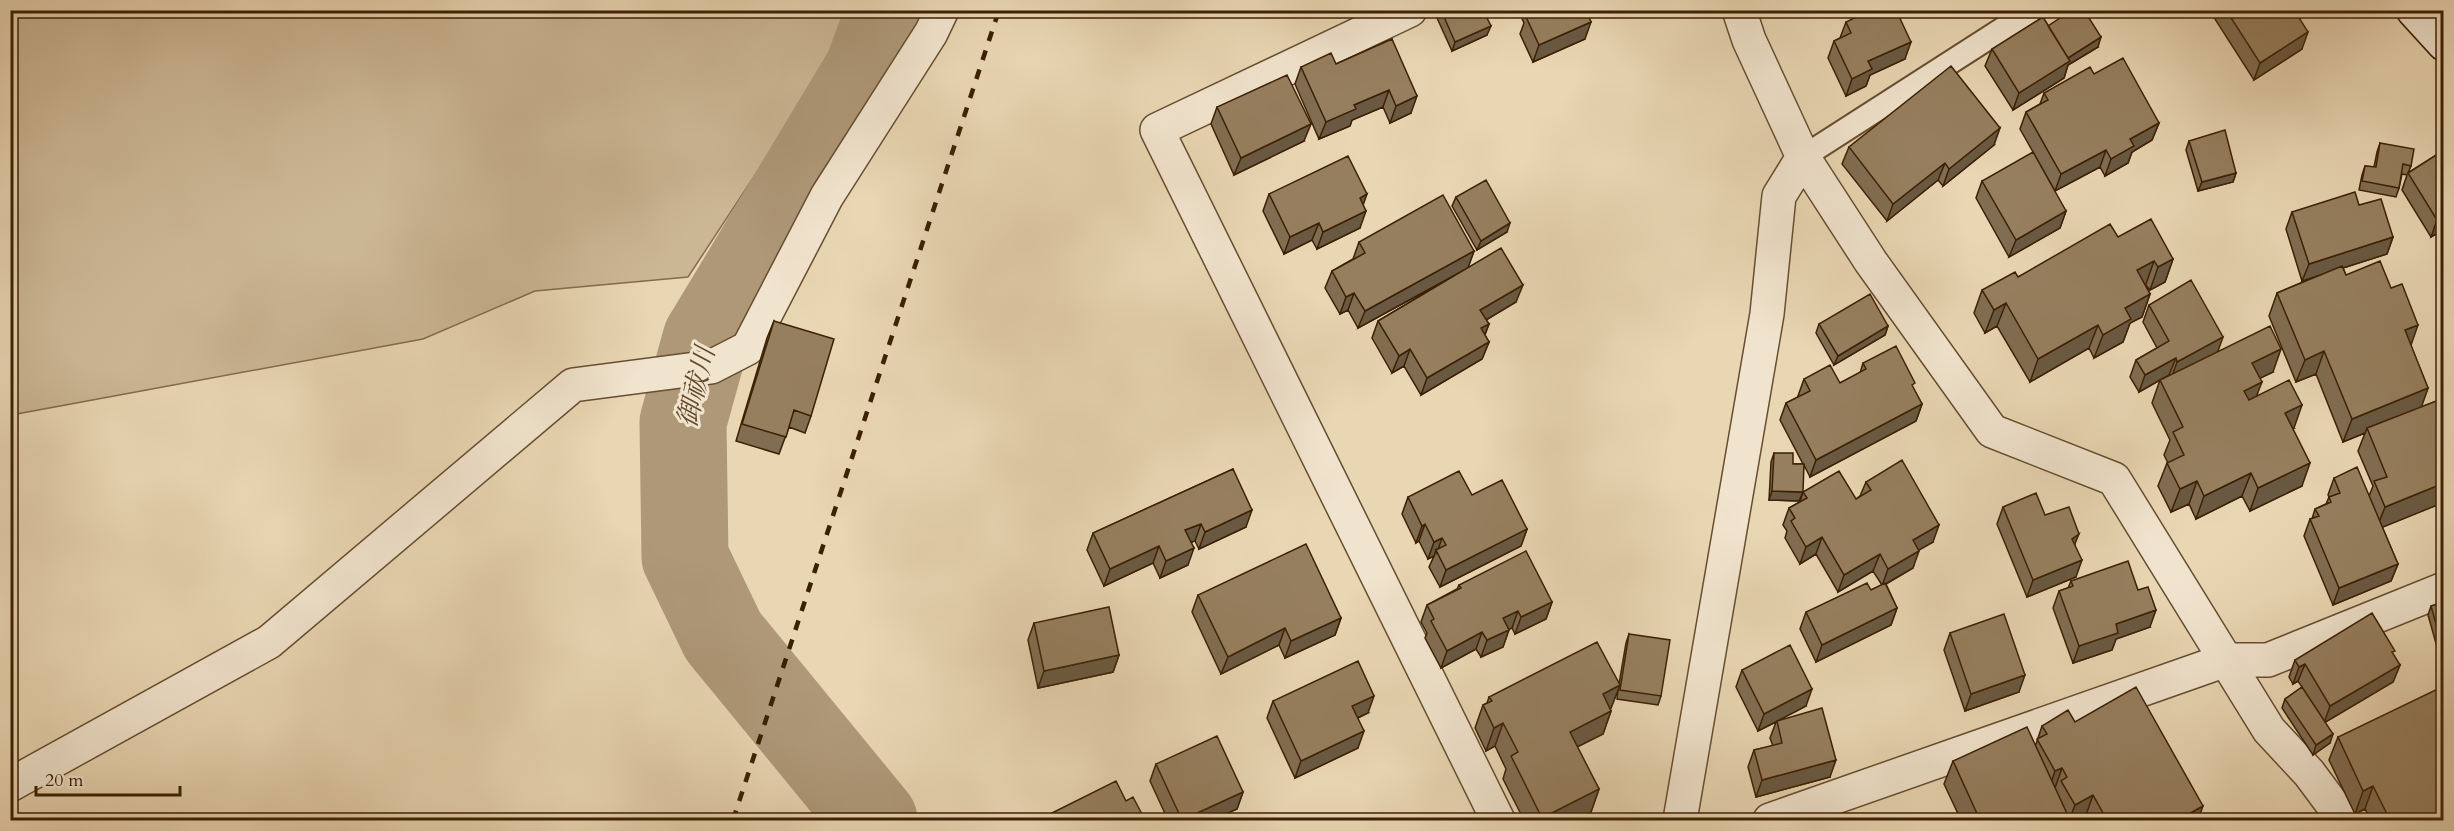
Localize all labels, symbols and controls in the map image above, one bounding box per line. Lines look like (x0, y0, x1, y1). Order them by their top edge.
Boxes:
water label: 御祓川 (669, 340, 725, 431)
scale bar (36, 759, 180, 797)
text: 20 m (45, 768, 84, 793)

